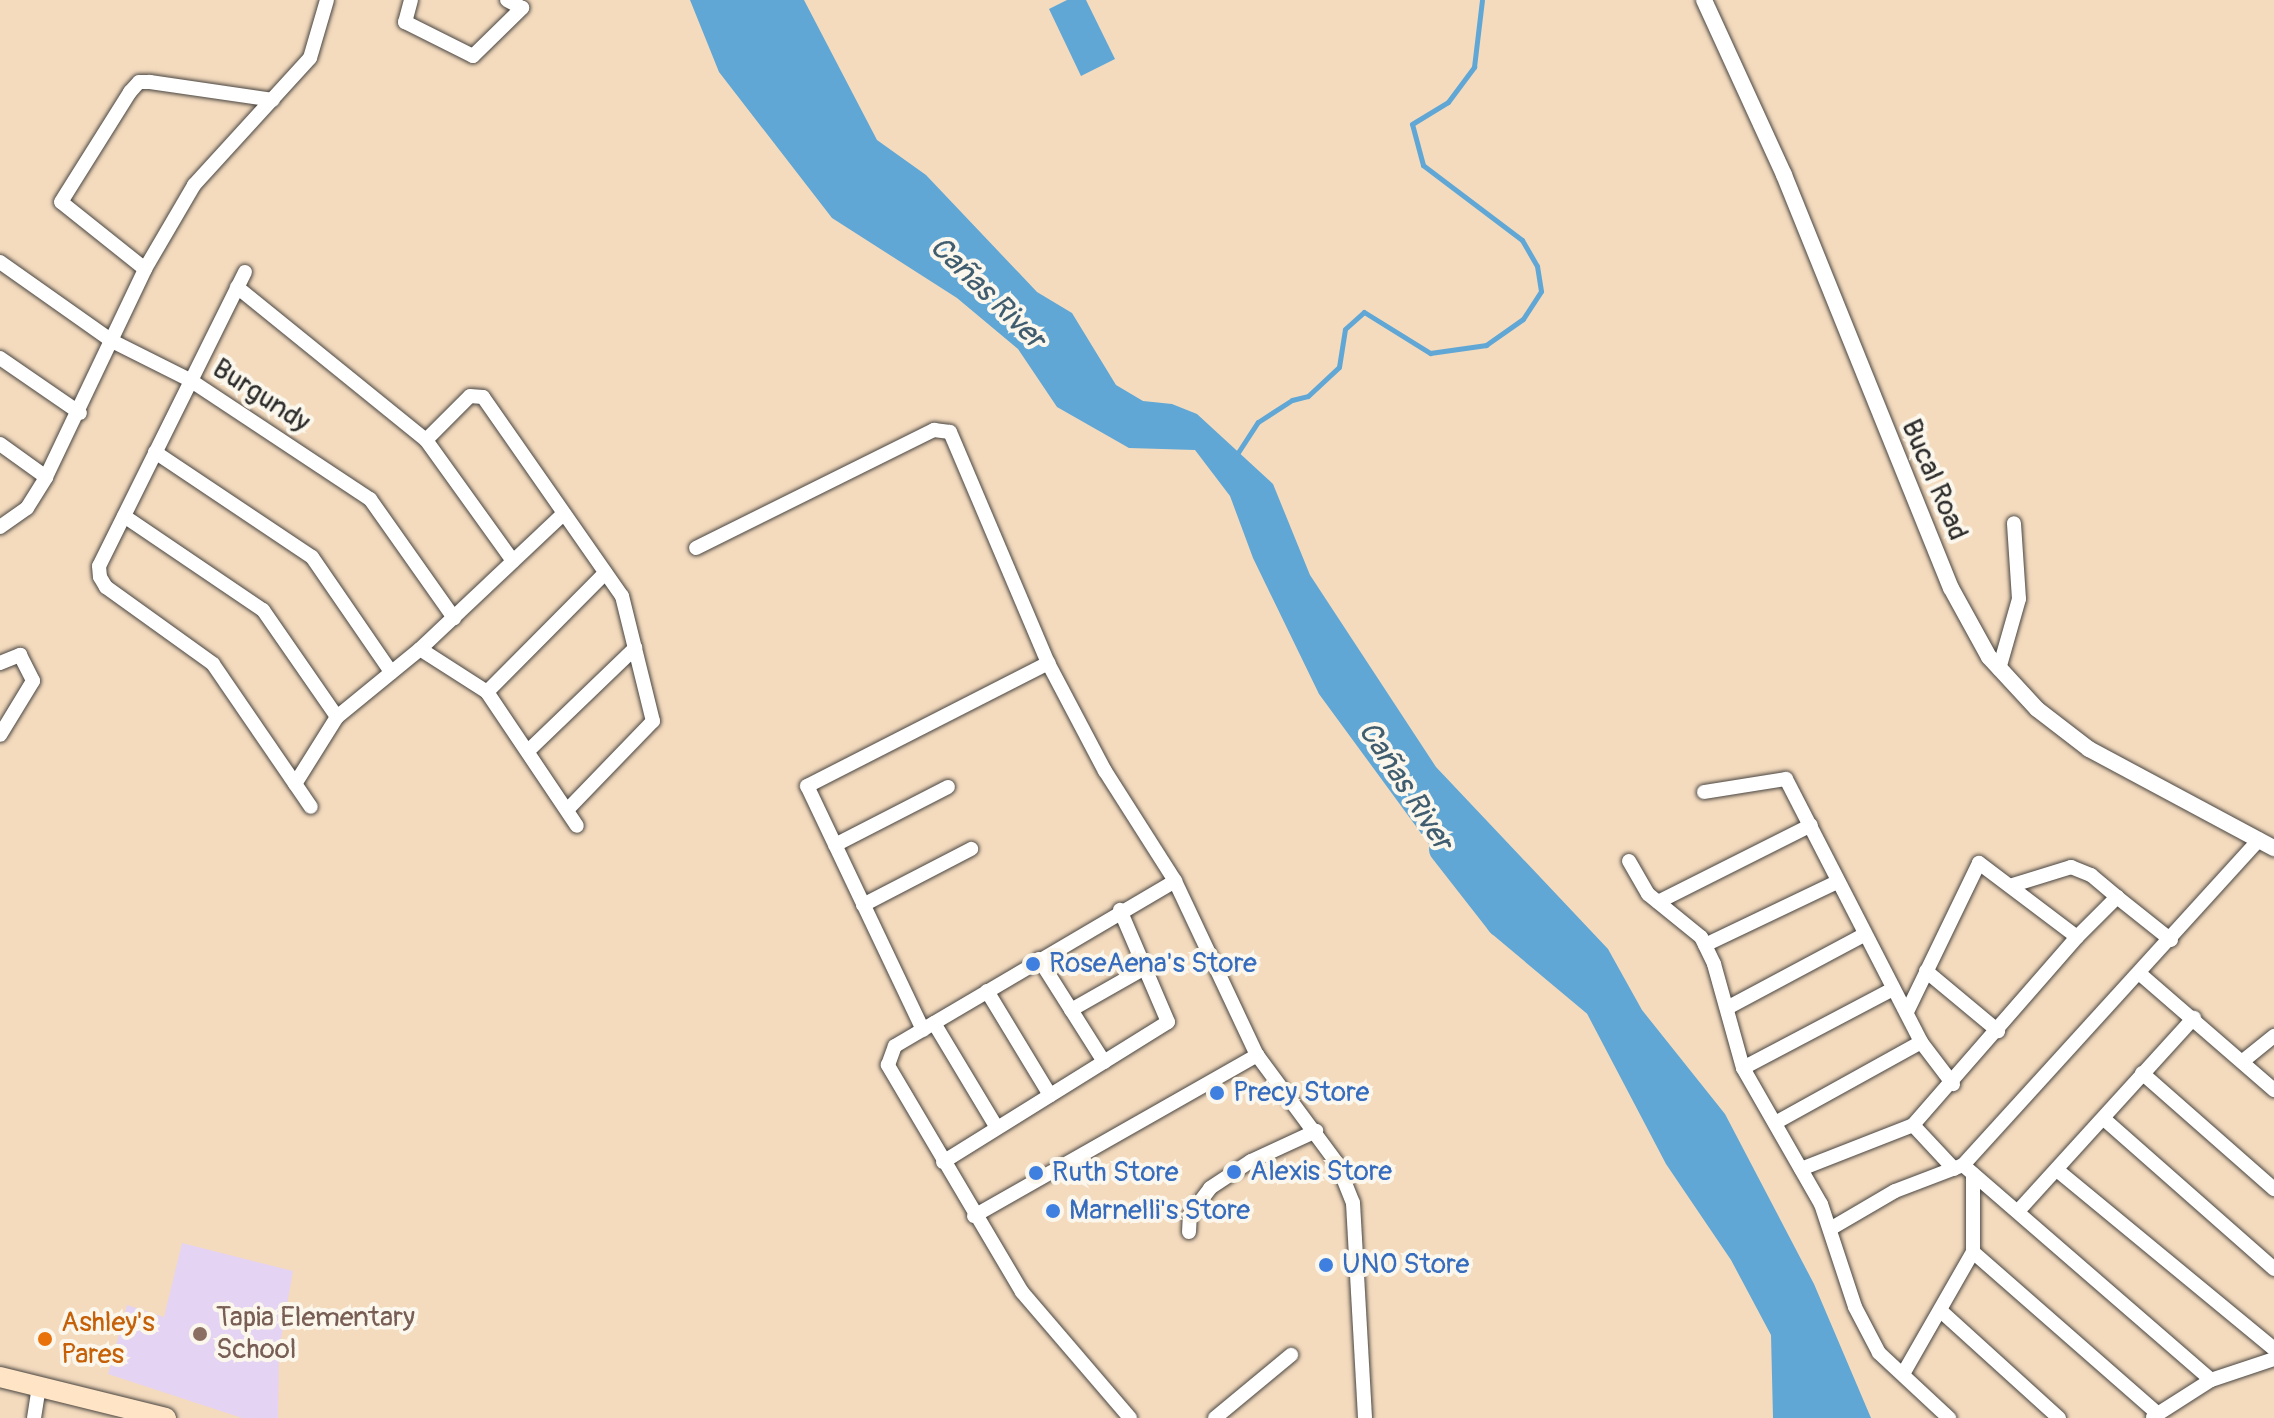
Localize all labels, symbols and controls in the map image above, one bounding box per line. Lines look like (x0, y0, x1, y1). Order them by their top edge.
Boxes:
water label: Cañas River (922, 229, 1052, 357)
street label: Burgundy (206, 352, 316, 440)
street label: Bucal Road (1894, 415, 1974, 545)
water label: Cañas River (1350, 715, 1460, 857)
place label: RoseAena's Store (1049, 947, 1257, 981)
marker: RoseAena's Store (1024, 955, 1042, 973)
place label: Precy Store (1233, 1076, 1369, 1110)
marker: Precy Store (1208, 1084, 1226, 1102)
place label: Alexis Store (1250, 1155, 1392, 1189)
place label: Ruth Store (1052, 1156, 1179, 1190)
marker: Alexis Store (1225, 1163, 1243, 1181)
marker: Ruth Store (1027, 1164, 1045, 1182)
place label: Marnelli's Store (1069, 1194, 1250, 1228)
marker: Marnelli's Store (1044, 1202, 1062, 1220)
place label: UNO Store (1342, 1248, 1469, 1282)
marker: UNO Store (1317, 1256, 1335, 1274)
place label: Tapia Elementary School (216, 1301, 415, 1367)
place label: Ashley's Pares (61, 1306, 155, 1372)
marker: Tapia Elementary School (191, 1325, 209, 1343)
marker: Ashley's Pares (36, 1330, 54, 1348)

